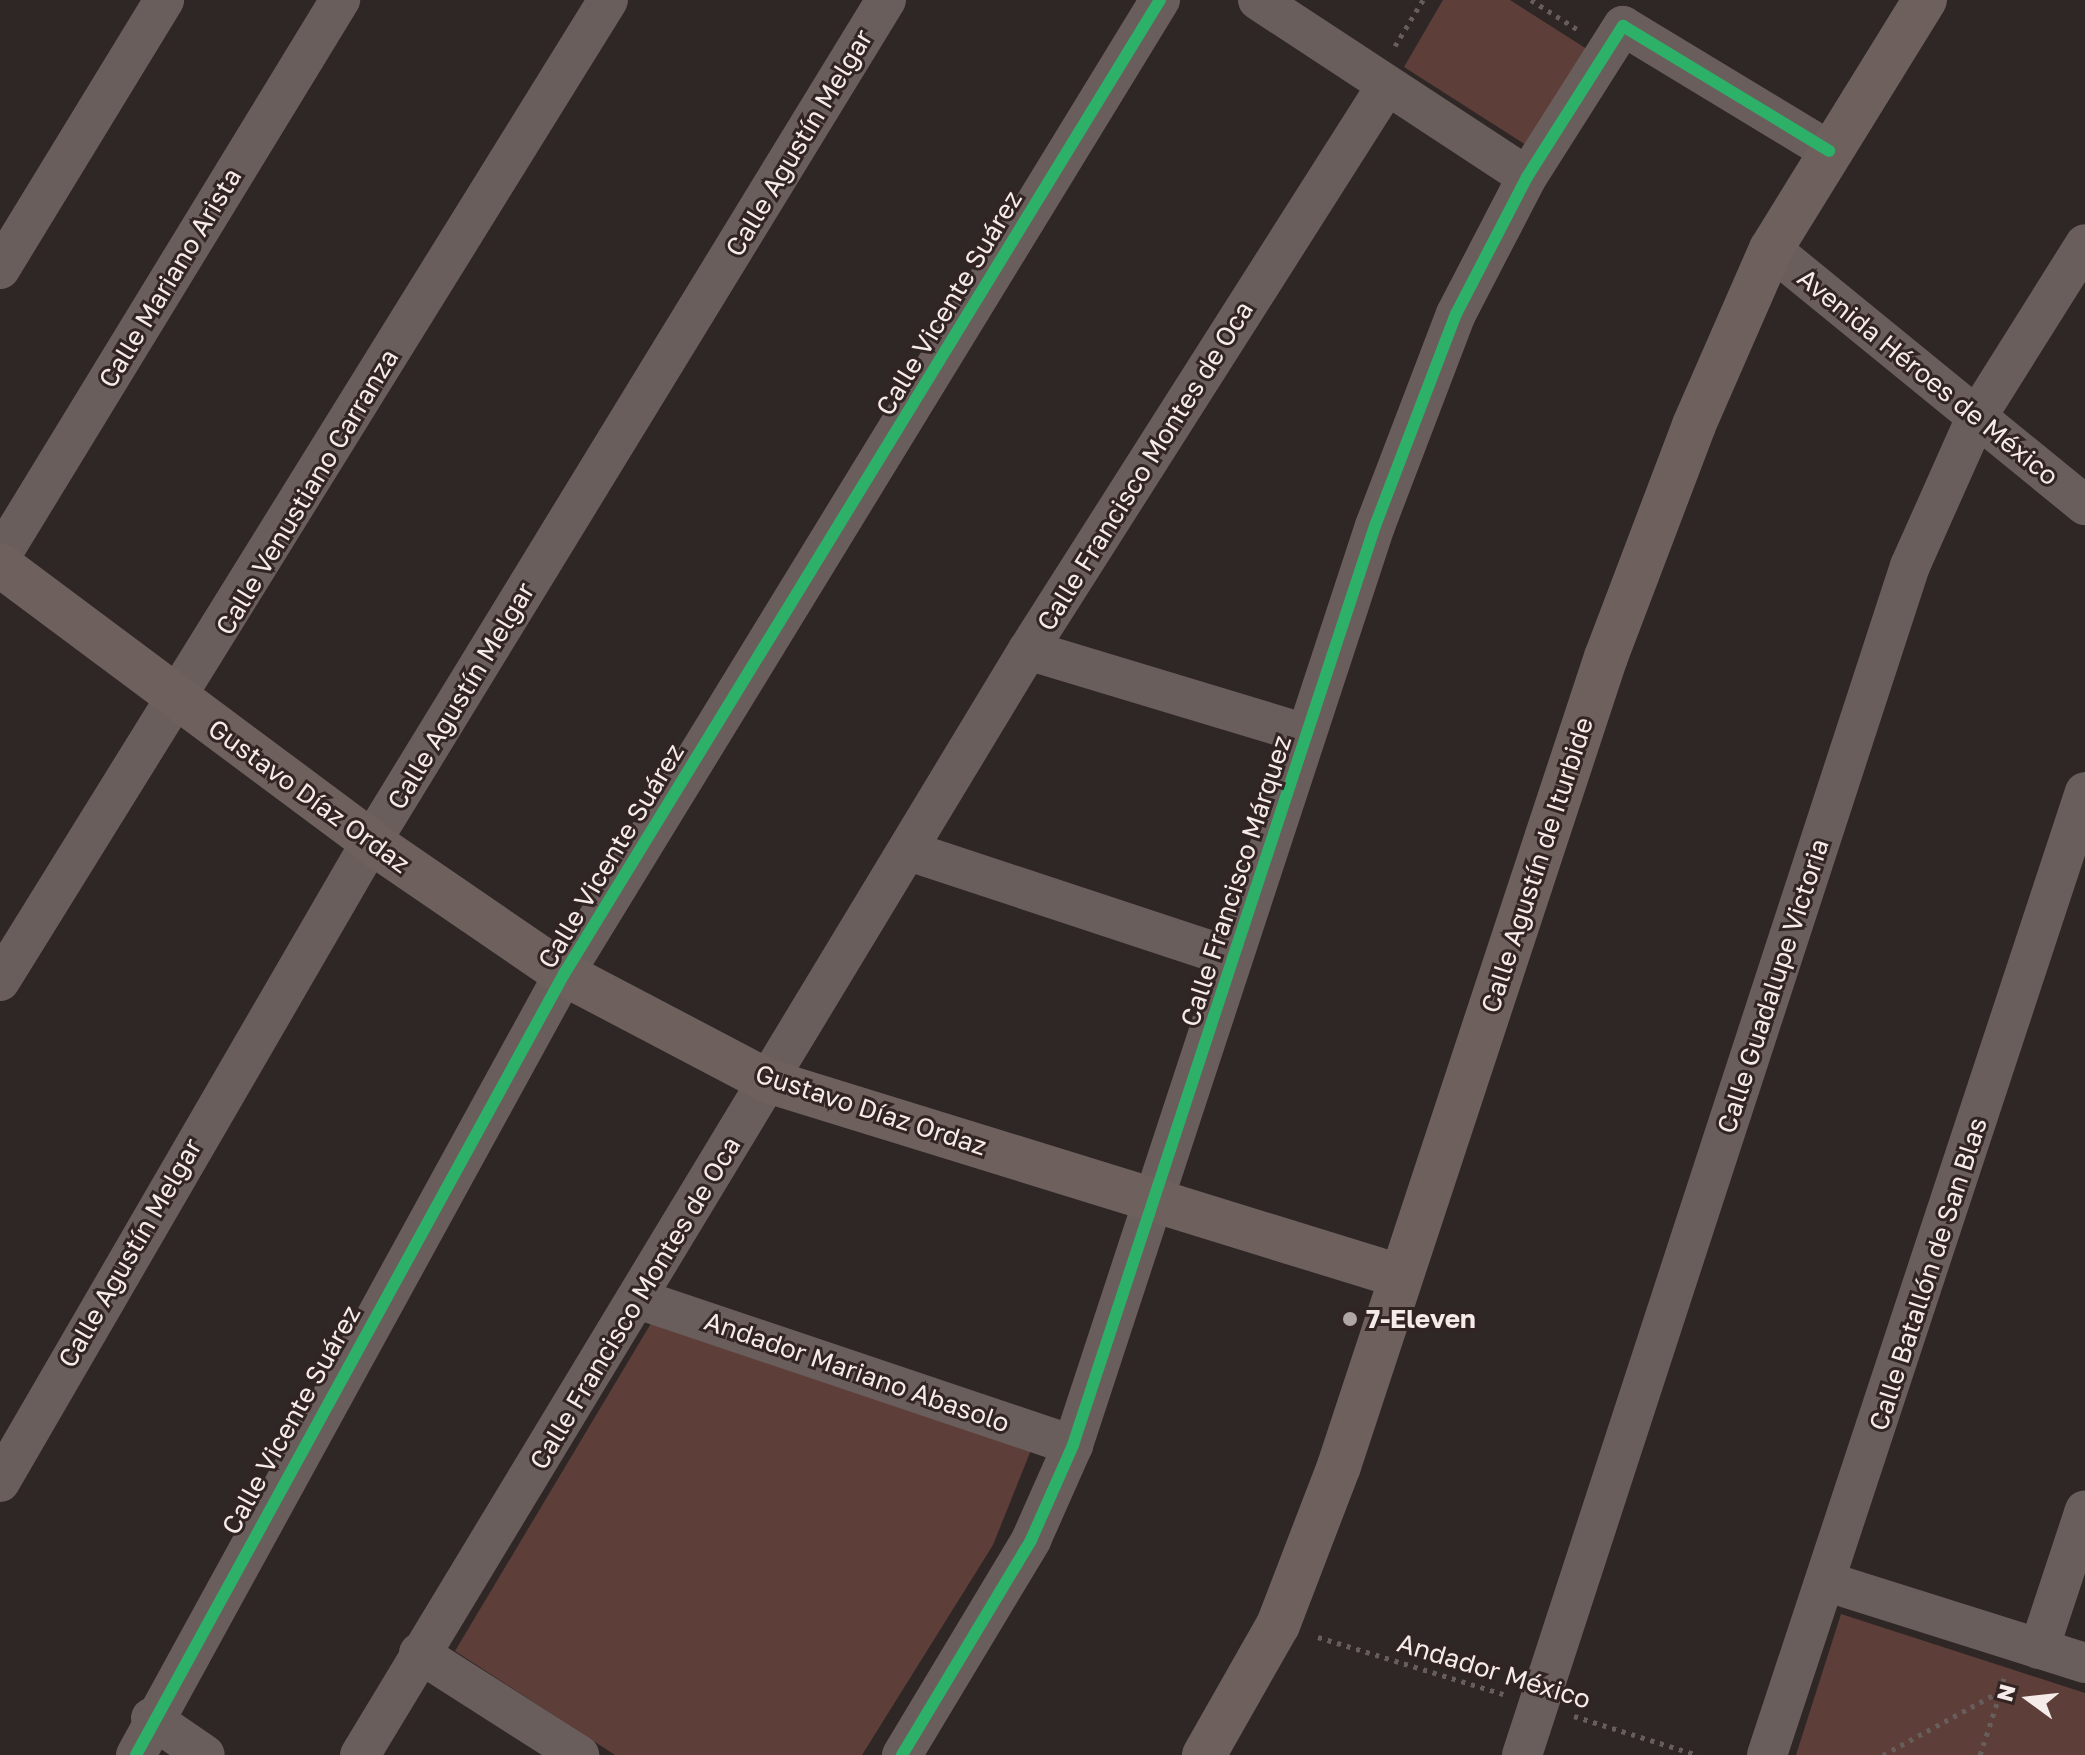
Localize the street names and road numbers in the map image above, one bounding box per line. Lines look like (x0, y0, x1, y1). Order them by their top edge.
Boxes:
street label: Calle Agustín Melgar (719, 24, 879, 262)
street label: Calle Mariano Arista (92, 163, 248, 393)
street label: Calle Vicente Suárez (869, 185, 1029, 421)
street label: Avenida Héroes de México (1791, 262, 2065, 492)
street label: Calle Francisco Montes de Oca (1030, 295, 1260, 637)
street label: Calle Venustiano Carranza (209, 343, 405, 641)
street label: Calle Agustín Melgar (381, 577, 541, 815)
street label: Gustavo Díaz Ordaz (202, 712, 416, 880)
street label: Calle Agustín de Iturbide (1474, 713, 1600, 1017)
street label: Calle Francisco Márquez (1174, 731, 1298, 1031)
street label: Calle Vicente Suárez (531, 738, 691, 974)
street label: Calle Guadalupe Victoria (1711, 835, 1835, 1137)
street label: Gustavo Díaz Ordaz (751, 1058, 991, 1162)
street label: Calle Batallón de San Blas (1863, 1114, 1993, 1434)
street label: Calle Francisco Montes de Oca (523, 1131, 747, 1475)
street label: Calle Agustín Melgar (52, 1133, 208, 1373)
street label: Calle Vicente Suárez (215, 1300, 367, 1540)
street label: Andador Mariano Abasolo (700, 1305, 1014, 1439)
street label: Andador México (1394, 1627, 1594, 1715)

